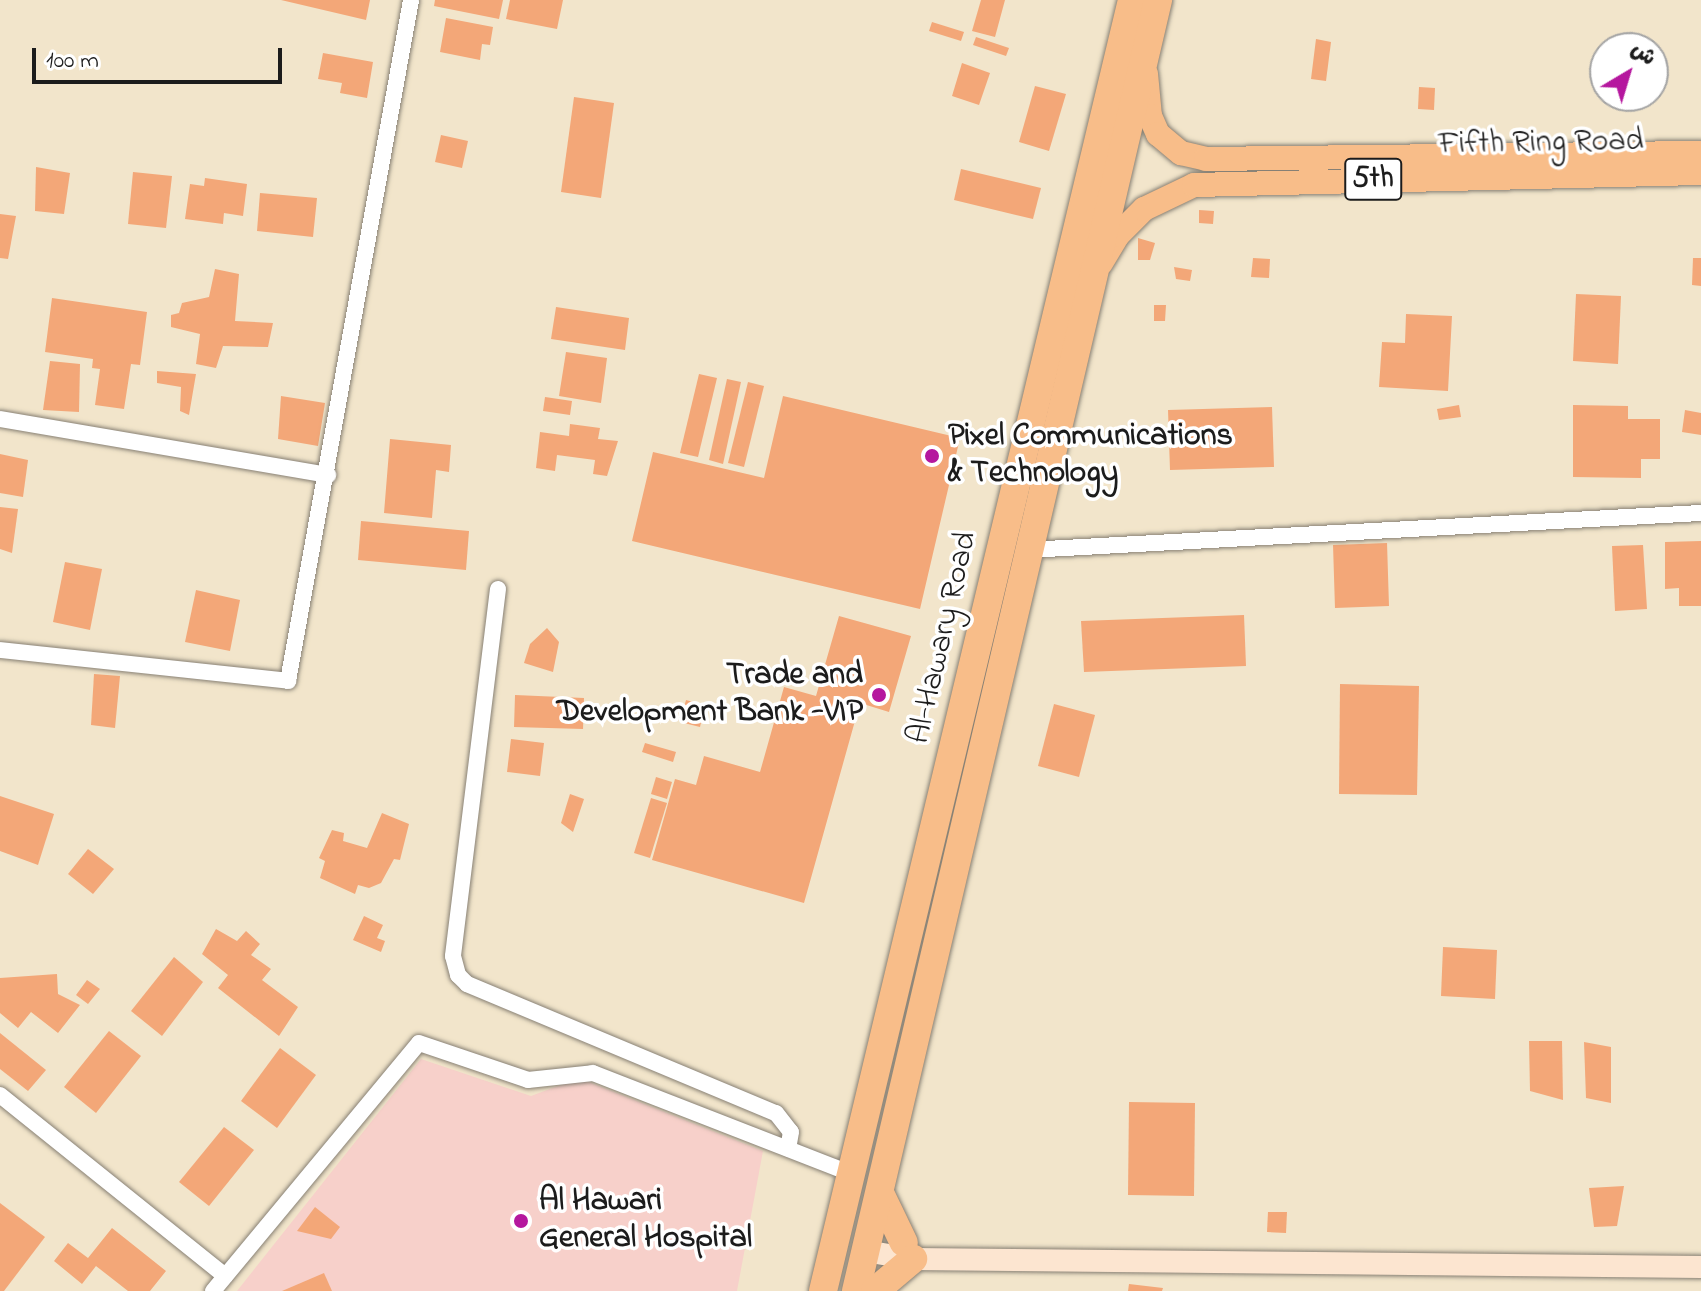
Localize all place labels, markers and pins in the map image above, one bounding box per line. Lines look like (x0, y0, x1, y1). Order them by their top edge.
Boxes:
place label: Pixel Communications & Technology (948, 419, 1233, 494)
marker: Pixel Communications & Technology (923, 447, 941, 465)
place label: Trade and Development Bank -VIP (557, 658, 863, 733)
marker: Trade and Development Bank -VIP (870, 686, 888, 704)
place label: Al Hawari General Hospital (539, 1184, 752, 1259)
marker: Al Hawari General Hospital (510, 1210, 532, 1232)

